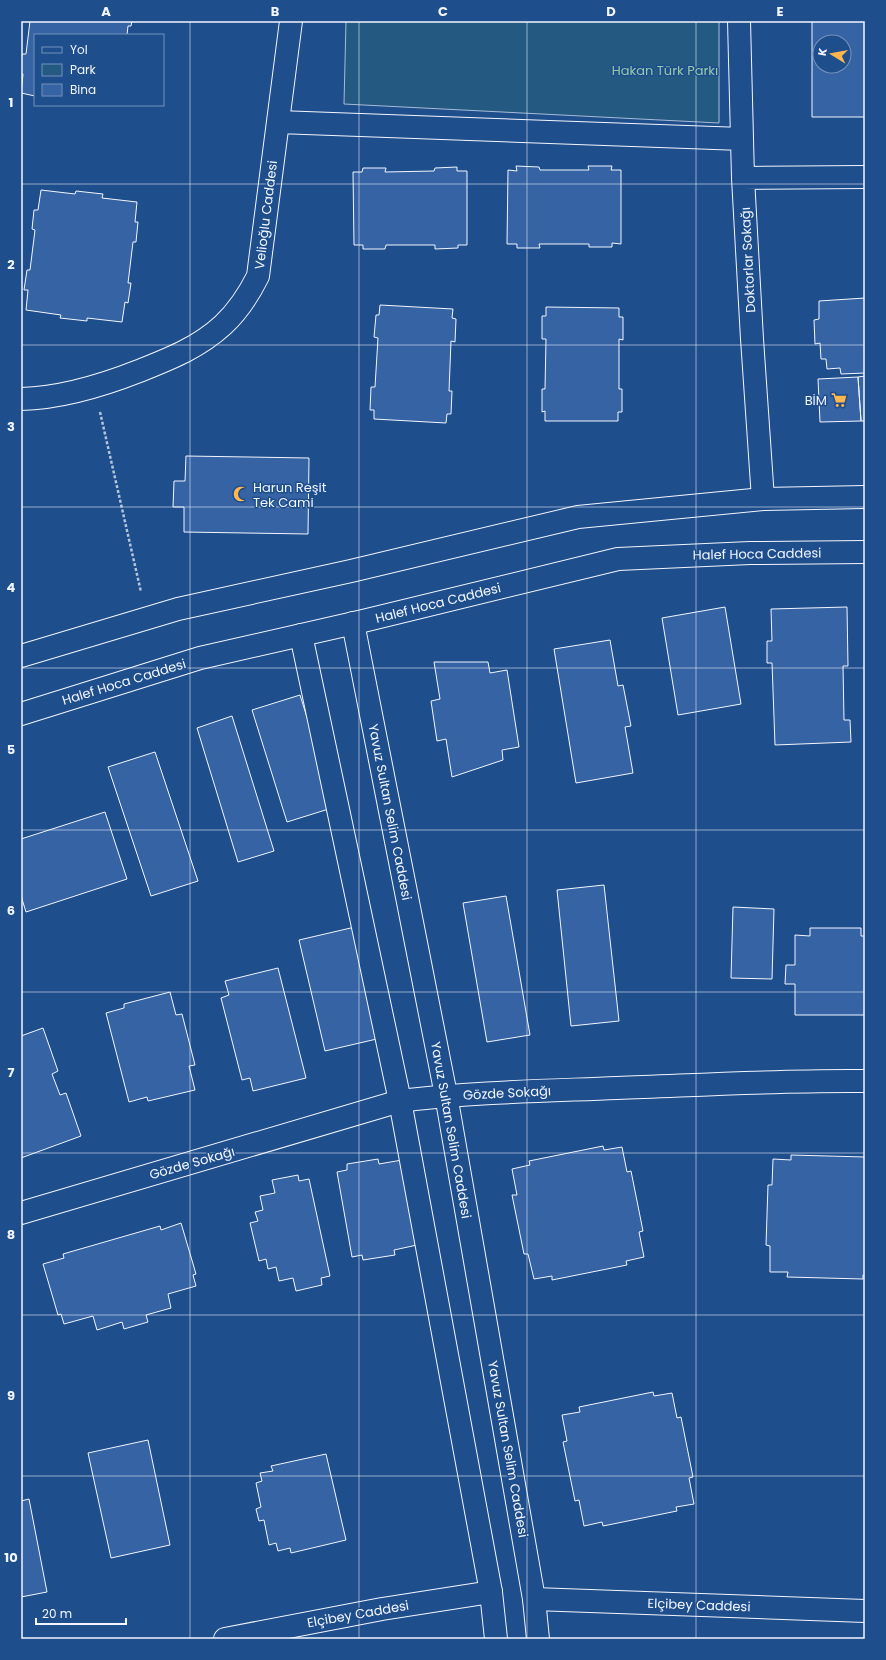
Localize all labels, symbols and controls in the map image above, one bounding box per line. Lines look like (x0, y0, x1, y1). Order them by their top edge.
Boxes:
text: A (101, 2, 111, 21)
text: B (271, 2, 280, 21)
text: C (438, 2, 448, 21)
text: D (606, 2, 616, 21)
text: E (776, 2, 784, 21)
legend (34, 34, 164, 106)
north arrow (812, 34, 852, 74)
text: Yol (70, 41, 88, 58)
text: K (814, 46, 831, 57)
text: Park (70, 61, 97, 78)
park label: Hakan Türk Parkı (612, 61, 718, 80)
text: Bina (70, 81, 96, 98)
text: 1 (9, 93, 13, 112)
street label: Velioğlu Caddesi (250, 159, 282, 271)
street label: Doktorlar Sokağı (736, 207, 760, 313)
text: 2 (7, 255, 15, 274)
place label: BİM (805, 391, 827, 410)
supermarket icon: BİM (830, 391, 848, 409)
text: 3 (7, 417, 15, 436)
place label: Harun Reşit Tek Cami (253, 478, 327, 512)
mosque icon: Harun Reşit Tek Cami (232, 485, 250, 503)
street label: Halef Hoca Caddesi (692, 543, 822, 565)
text: 4 (7, 578, 16, 597)
street label: Halef Hoca Caddesi (373, 578, 503, 628)
street label: Halef Hoca Caddesi (60, 654, 188, 710)
street label: Yavuz Sultan Selim Caddesi (364, 722, 416, 902)
text: 5 (7, 740, 15, 759)
text: 6 (7, 901, 15, 920)
street label: Yavuz Sultan Selim Caddesi (426, 1040, 476, 1220)
text: 7 (8, 1063, 15, 1082)
street label: Gözde Sokağı (463, 1081, 551, 1105)
street label: Gözde Sokağı (147, 1142, 237, 1184)
text: 8 (7, 1225, 15, 1244)
street label: Yavuz Sultan Selim Caddesi (483, 1359, 533, 1539)
text: 9 (7, 1386, 15, 1405)
text: 10 (4, 1548, 18, 1567)
street label: Elçibey Caddesi (647, 1594, 751, 1616)
street label: Elçibey Caddesi (306, 1596, 410, 1632)
scale bar (36, 1600, 126, 1626)
text: 20 m (42, 1605, 72, 1622)

